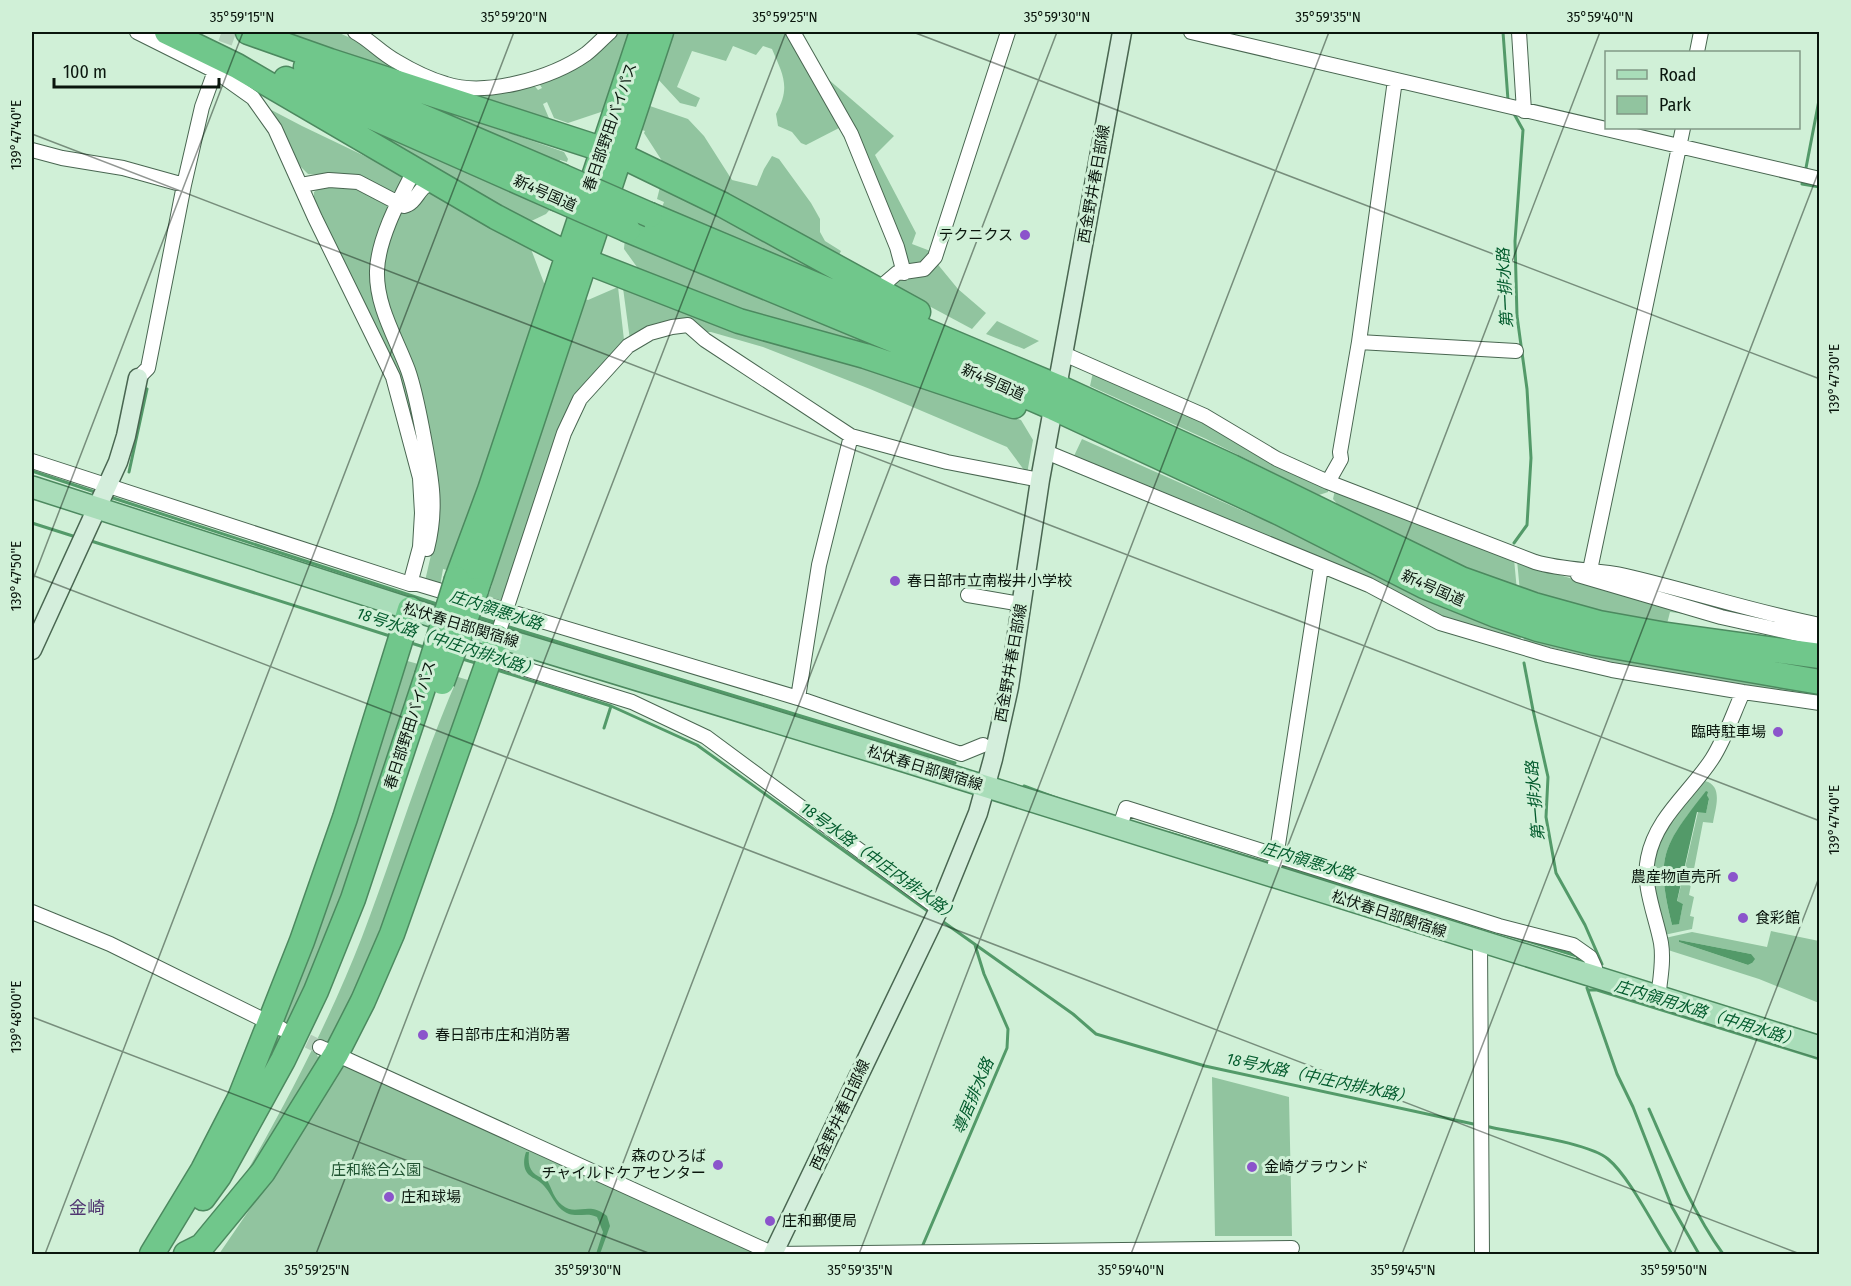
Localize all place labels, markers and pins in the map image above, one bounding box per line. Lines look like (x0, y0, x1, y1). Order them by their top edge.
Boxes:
place label: テクニクス (938, 226, 1013, 244)
marker: テクニクス (1018, 228, 1032, 242)
place label: 春日部市立南桜井小学校 (907, 572, 1072, 590)
marker: 春日部市立南桜井小学校 (888, 574, 902, 588)
place label: 臨時駐車場 (1691, 723, 1766, 741)
marker: 臨時駐車場 (1771, 725, 1785, 739)
place label: 農産物直売所 (1631, 868, 1721, 886)
marker: 農産物直売所 (1726, 870, 1740, 884)
place label: 食彩館 (1755, 909, 1800, 927)
marker: 食彩館 (1736, 911, 1750, 925)
place label: 春日部市庄和消防署 (435, 1026, 570, 1044)
marker: 春日部市庄和消防署 (416, 1028, 430, 1042)
place label: 森のひろば チャイルドケアセンター (541, 1147, 706, 1182)
marker: 森のひろば チャイルドケアセンター (711, 1158, 725, 1172)
place label: 金崎グラウンド (1264, 1158, 1369, 1176)
marker: 金崎グラウンド (1245, 1160, 1259, 1174)
place label: 庄和球場 (401, 1188, 461, 1206)
marker: 庄和球場 (382, 1190, 396, 1204)
place label: 庄和郵便局 (782, 1212, 857, 1230)
marker: 庄和郵便局 (763, 1214, 777, 1228)

